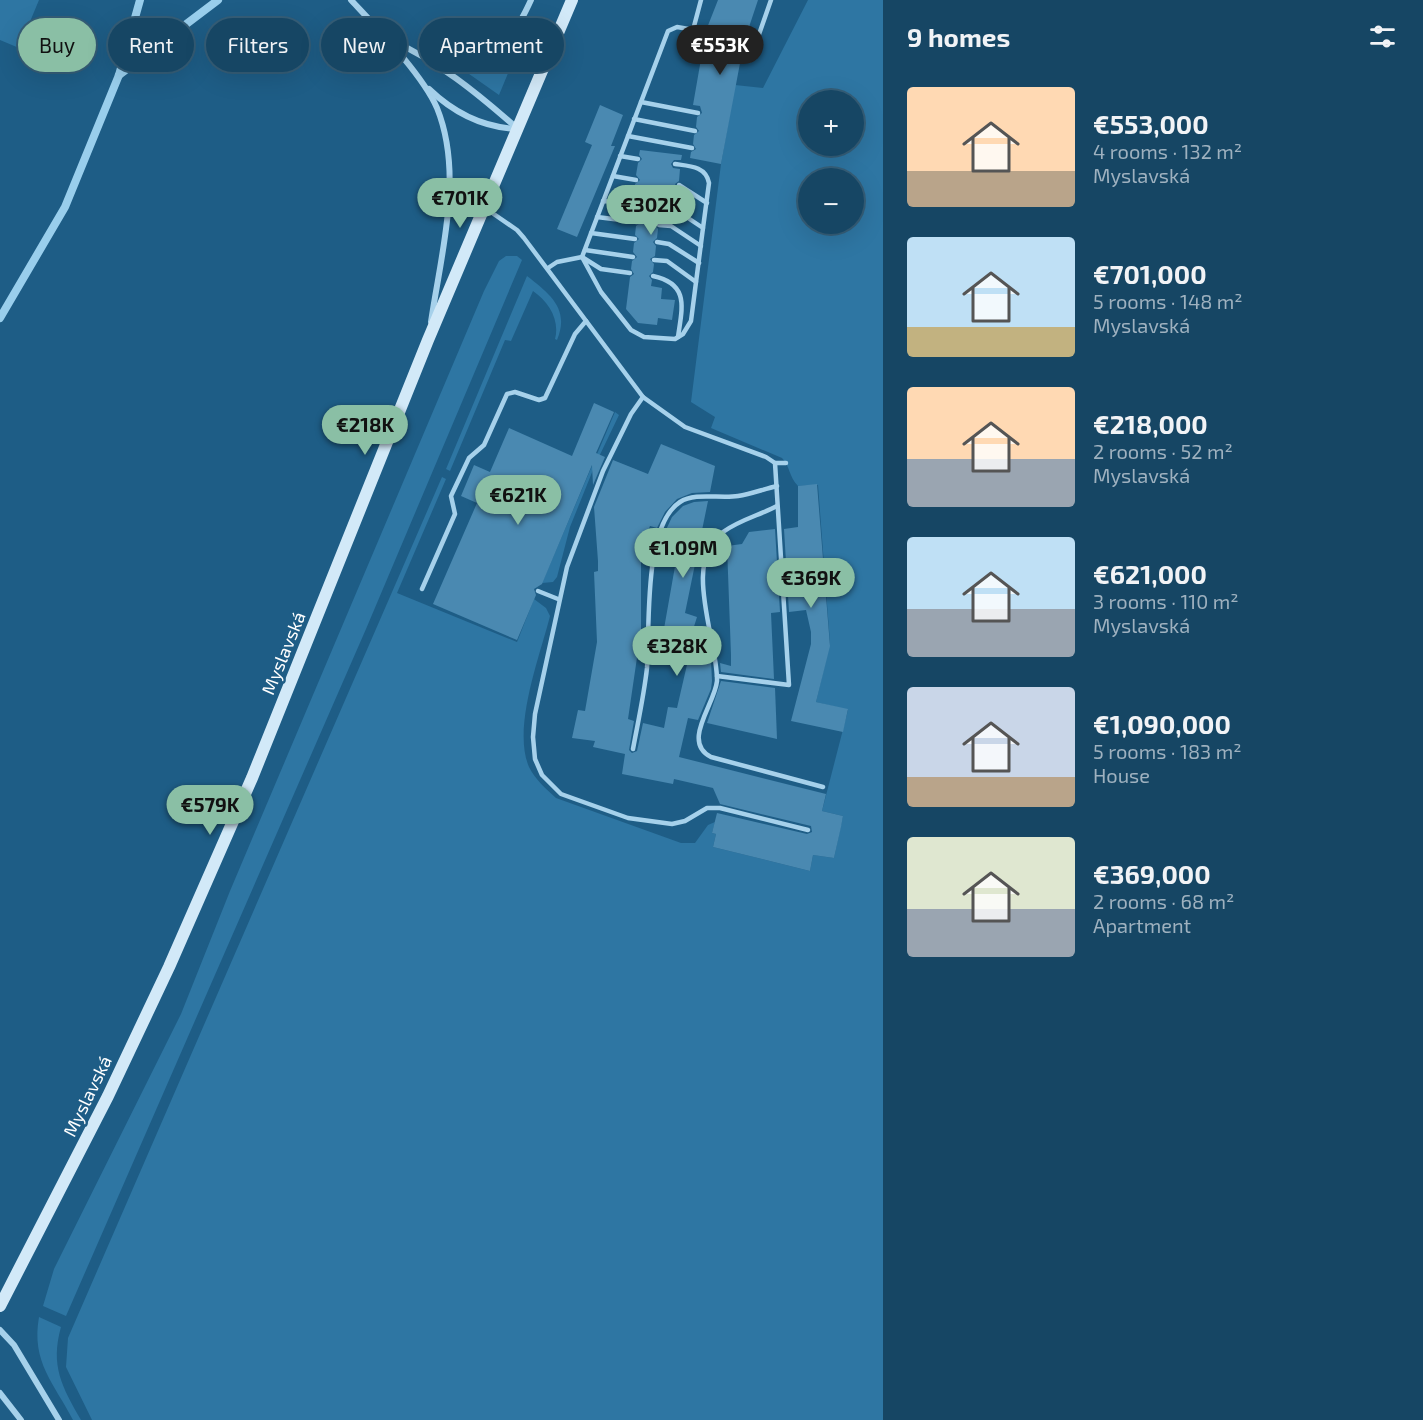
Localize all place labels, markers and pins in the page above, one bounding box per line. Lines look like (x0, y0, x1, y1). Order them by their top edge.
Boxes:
pin: €553K (678, 25, 762, 76)
pin: €701K (418, 178, 502, 229)
pin: €302K (609, 185, 693, 236)
pin: €218K (323, 405, 407, 456)
pin: €621K (476, 475, 560, 526)
pin: €1.09M (634, 528, 732, 579)
pin: €369K (769, 558, 853, 609)
pin: €328K (635, 626, 719, 677)
pin: €579K (168, 785, 252, 836)

